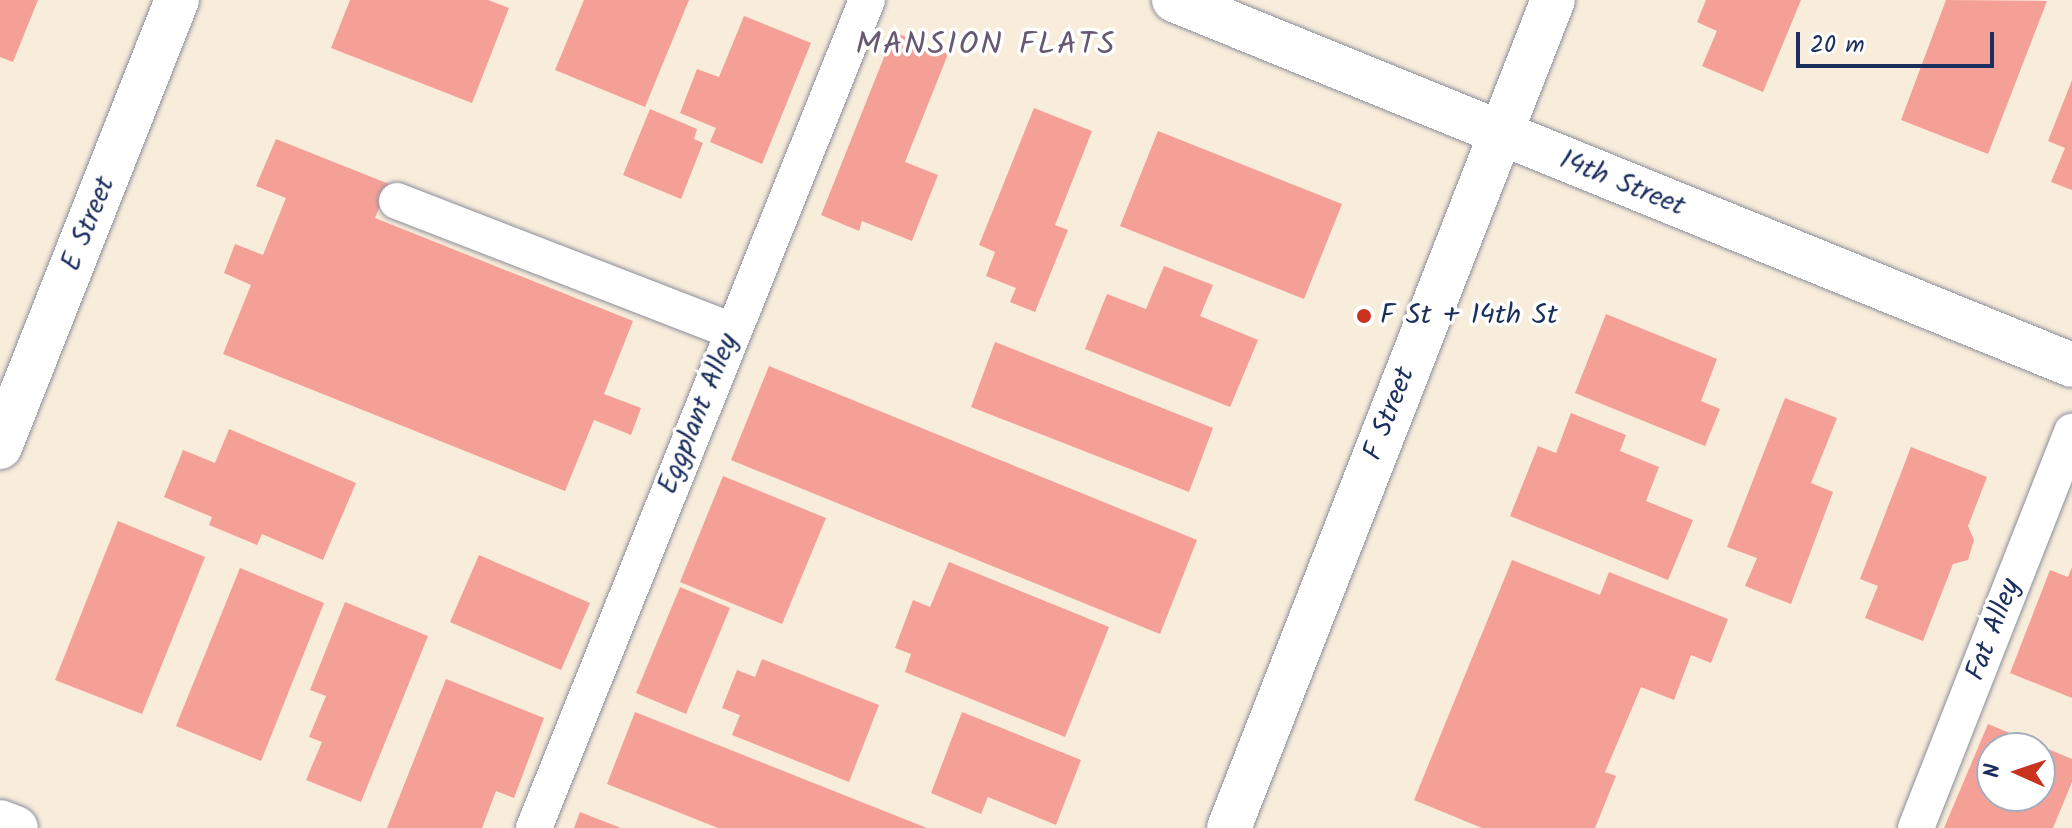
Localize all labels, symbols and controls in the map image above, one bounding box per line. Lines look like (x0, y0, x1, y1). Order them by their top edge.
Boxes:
scale bar (1800, 16, 1998, 66)
text: 20 m (1810, 26, 1865, 65)
district label: MANSION FLATS (855, 27, 1117, 65)
street label: 14th Street (1554, 144, 1690, 224)
street label: E Street (55, 172, 123, 276)
place label: F St + 14th St (1380, 299, 1558, 333)
marker: F St + 14th St (1355, 307, 1373, 325)
street label: Eggplant Alley (652, 329, 746, 499)
street label: F Street (1357, 363, 1423, 465)
street label: Fat Alley (1959, 574, 2029, 686)
north arrow (1976, 732, 2056, 812)
text: N (1976, 763, 2011, 779)

